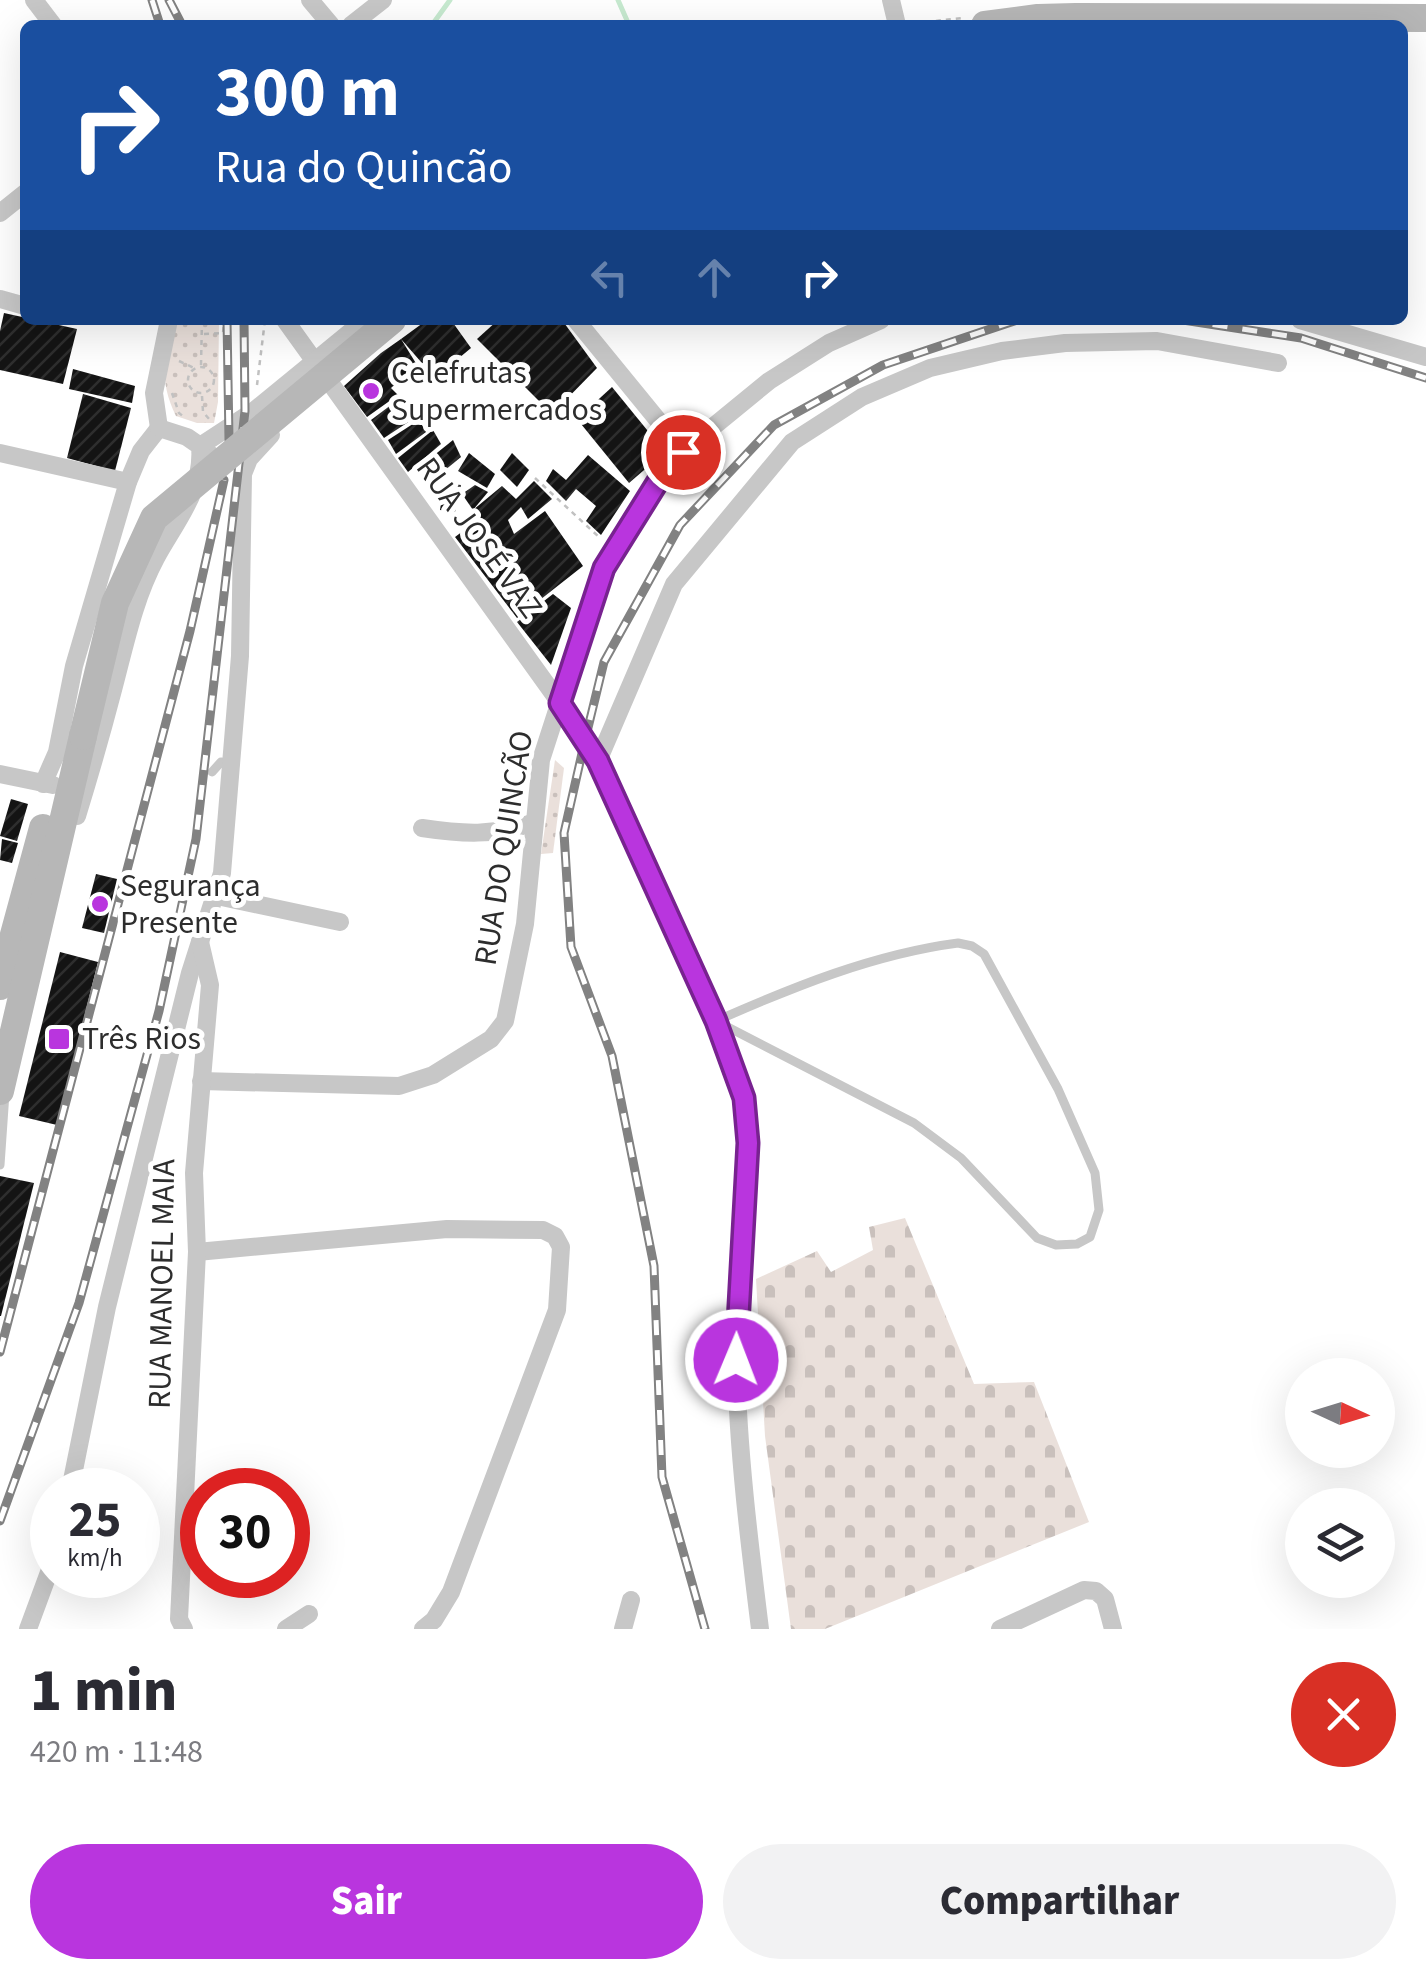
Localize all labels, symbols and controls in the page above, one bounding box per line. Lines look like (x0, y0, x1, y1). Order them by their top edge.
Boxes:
text: 300 m (215, 43, 400, 143)
icon: right (50, 60, 180, 190)
text: Rua do Quincão (215, 136, 512, 200)
icon: left (582, 250, 637, 305)
icon: ahead (687, 250, 742, 305)
icon: right (792, 250, 847, 305)
place label: Celefrutas Supermercados (391, 350, 602, 433)
marker: Celefrutas Supermercados (360, 380, 382, 402)
pin (641, 410, 726, 495)
icon: arrive (656, 425, 711, 480)
street label: RUA JOSÉ VAZ (405, 448, 553, 628)
street label: RUA DO QUINCÃO (463, 727, 545, 969)
place label: Segurança Presente (120, 863, 261, 946)
marker: Segurança Presente (89, 893, 111, 915)
place label: Três Rios (82, 1016, 201, 1062)
marker: Três Rios (46, 1026, 72, 1052)
street label: RUA MANOEL MAIA (137, 1158, 187, 1409)
position arrow (684, 1308, 788, 1412)
north arrow (1285, 1358, 1395, 1468)
map controls (1285, 1358, 1395, 1598)
speed limit sign: 30 (180, 1468, 310, 1598)
text: 25 (69, 1485, 121, 1556)
button: layers (1285, 1488, 1395, 1598)
text: km/h (67, 1540, 123, 1576)
text: 1 min (30, 1649, 177, 1734)
button: close (1291, 1662, 1396, 1767)
text: 420 m · 11:48 (30, 1729, 203, 1775)
button: Sair (30, 1844, 703, 1959)
button: Compartilhar (723, 1844, 1396, 1959)

